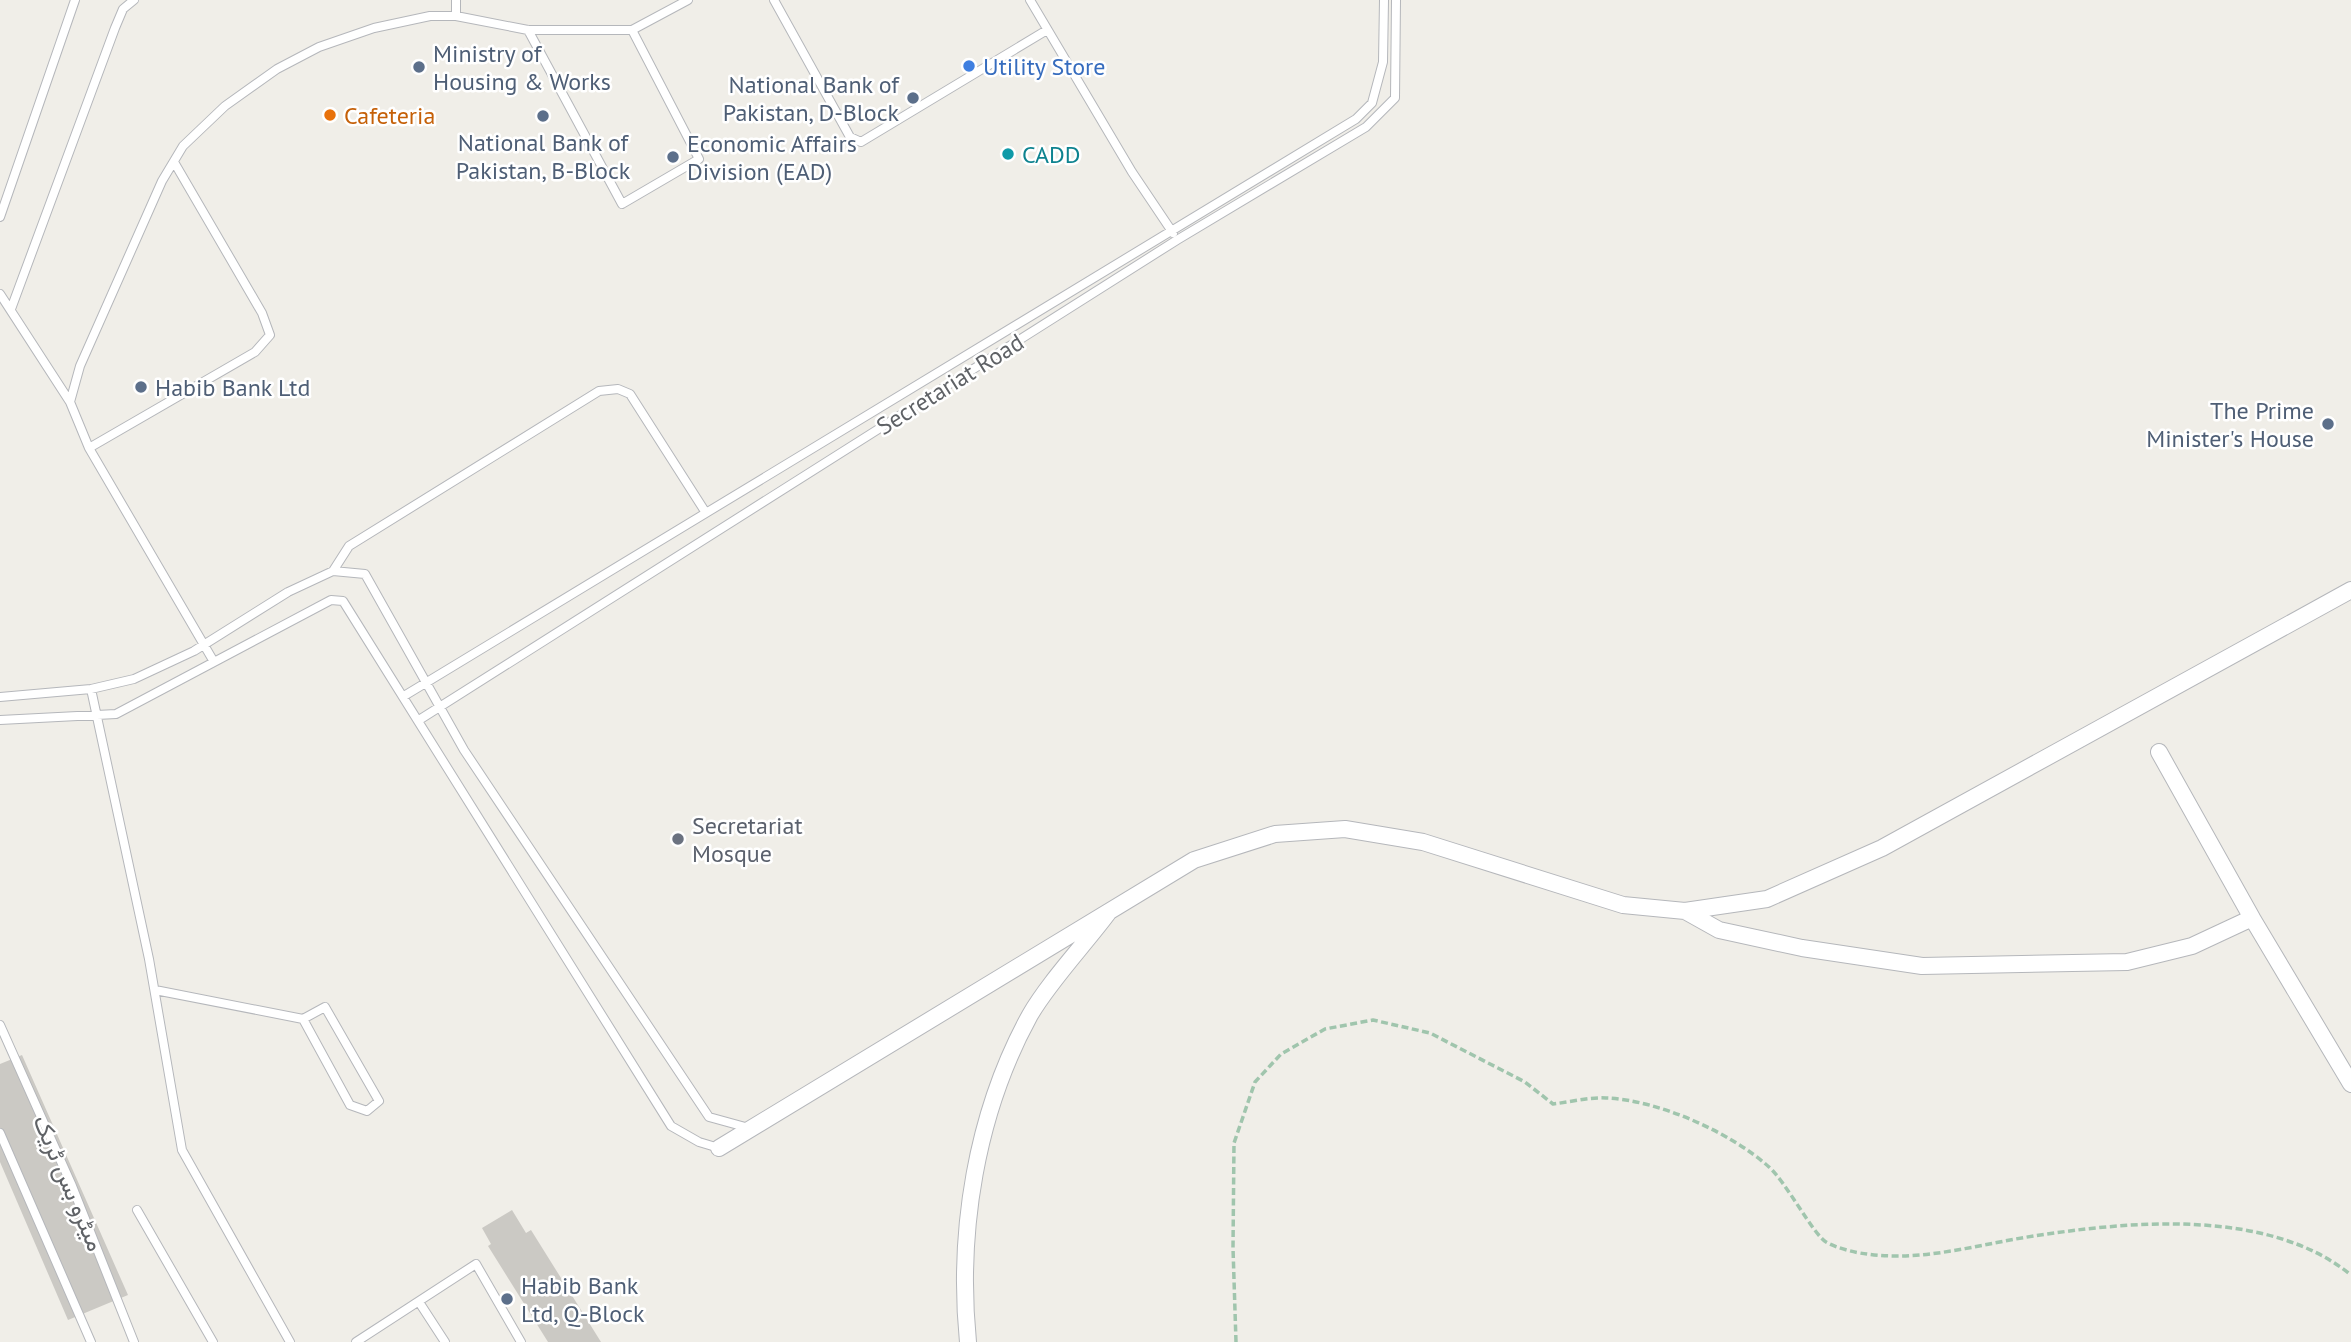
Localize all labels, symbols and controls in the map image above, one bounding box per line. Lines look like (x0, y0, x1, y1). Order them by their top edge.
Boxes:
place label: Ministry of Housing & Works (433, 38, 611, 97)
place label: Utility Store (983, 51, 1105, 82)
marker: Utility Store (961, 58, 977, 74)
marker: Ministry of Housing & Works (411, 59, 427, 75)
place label: National Bank of Pakistan, D-Block (723, 69, 900, 128)
marker: National Bank of Pakistan, D-Block (905, 90, 921, 106)
place label: Cafeteria (344, 100, 435, 131)
marker: Cafeteria (322, 107, 338, 123)
marker: National Bank of Pakistan, B-Block (535, 108, 551, 124)
place label: National Bank of Pakistan, B-Block (456, 127, 631, 186)
place label: Economic Affairs Division (EAD) (687, 128, 857, 187)
place label: CADD (1022, 139, 1080, 170)
marker: CADD (1000, 146, 1016, 162)
marker: Economic Affairs Division (EAD) (665, 149, 681, 165)
street label: Secretariat Road (871, 326, 1029, 442)
place label: Habib Bank Ltd (155, 372, 310, 403)
marker: Habib Bank Ltd (133, 379, 149, 395)
place label: The Prime Minister's House (2146, 395, 2314, 454)
marker: The Prime Minister's House (2320, 416, 2336, 432)
place label: Secretariat Mosque (692, 810, 803, 869)
marker: Secretariat Mosque (670, 831, 686, 847)
street label: میٹرو بس ٹریک (26, 1110, 112, 1256)
place label: Habib Bank Ltd, Q-Block (521, 1270, 645, 1329)
marker: Habib Bank Ltd, Q-Block (499, 1291, 515, 1307)

